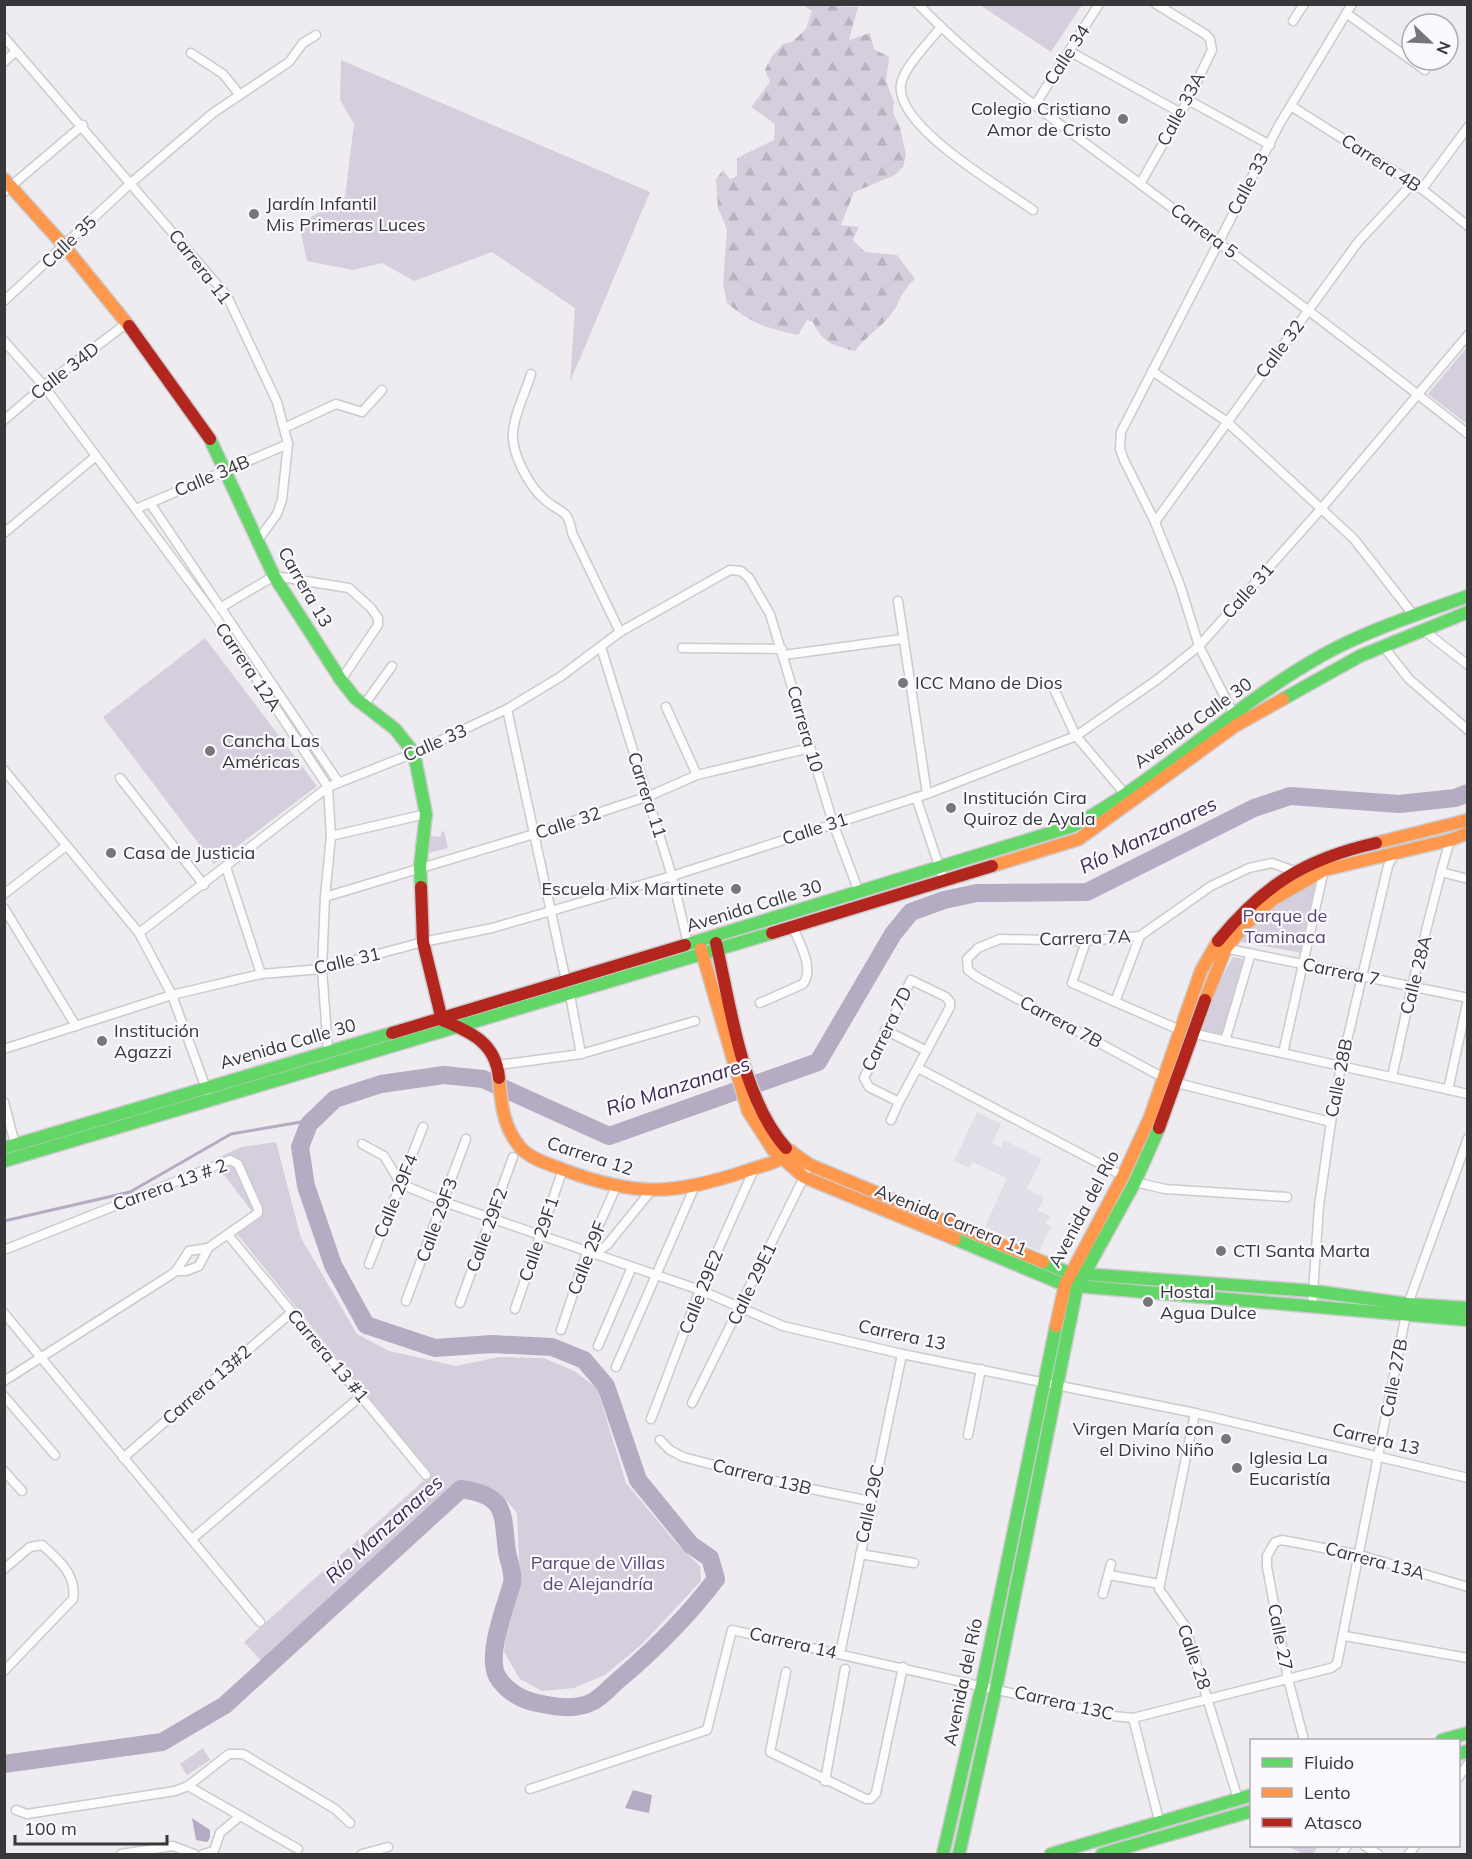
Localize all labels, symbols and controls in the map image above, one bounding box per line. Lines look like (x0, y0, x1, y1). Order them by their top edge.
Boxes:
north arrow (1400, 12, 1460, 72)
street label: Calle 34 (1039, 20, 1095, 89)
text: N (1432, 38, 1455, 57)
street label: Calle 33A (1151, 68, 1210, 150)
place label: Colegio Cristiano Amor de Cristo (971, 97, 1111, 141)
marker: Colegio Cristiano Amor de Cristo (1116, 112, 1130, 126)
street label: Carrera 4B (1337, 128, 1426, 197)
street label: Calle 33 (1222, 149, 1274, 219)
place label: Jardín Infantil Mis Primeras Luces (266, 192, 426, 236)
street label: Carrera 5 (1166, 198, 1243, 263)
marker: Jardín Infantil Mis Primeras Luces (247, 207, 261, 221)
street label: Calle 35 (36, 210, 101, 273)
street label: Carrera 11 (164, 225, 237, 309)
street label: Calle 32 (1250, 315, 1309, 383)
street label: Calle 34D (26, 337, 104, 405)
street label: Calle 34B (171, 449, 253, 502)
street label: Carrera 13 (273, 542, 338, 631)
street label: Calle 31 (1217, 558, 1279, 623)
street label: Carrera 12A (210, 618, 287, 716)
place label: ICC Mano de Dios (915, 671, 1063, 694)
street label: Avenida Calle 30 (1129, 672, 1256, 773)
marker: ICC Mano de Dios (896, 676, 910, 690)
street label: Carrera 10 (782, 683, 829, 775)
street label: Calle 33 (399, 718, 470, 767)
place label: Cancha Las Américas (222, 729, 320, 773)
marker: Cancha Las Américas (203, 744, 217, 758)
street label: Carrera 11 (623, 749, 672, 841)
place label: Institución Cira Quiroz de Ayala (963, 786, 1096, 830)
water label: Río Manzanares (1075, 790, 1221, 879)
street label: Calle 32 (532, 801, 603, 844)
marker: Institución Cira Quiroz de Ayala (944, 801, 958, 815)
street label: Calle 31 (779, 807, 850, 850)
place label: Casa de Justicia (123, 841, 255, 864)
marker: Casa de Justicia (104, 846, 118, 860)
street label: Avenida Calle 30 (683, 874, 824, 937)
place label: Escuela Mix Martinete (542, 877, 724, 900)
marker: Escuela Mix Martinete (729, 882, 743, 896)
park label: Parque de Taminaca (1243, 904, 1327, 948)
street label: Carrera 7A (1039, 924, 1131, 951)
street label: Calle 28A (1395, 933, 1436, 1017)
street label: Calle 31 (311, 942, 382, 979)
street label: Carrera 7 (1300, 952, 1382, 991)
street label: Carrera 7D (856, 983, 917, 1075)
street label: Carrera 7B (1016, 990, 1107, 1053)
street label: Avenida Calle 30 (217, 1013, 359, 1074)
place label: Institución Agazzi (114, 1019, 199, 1063)
marker: Institución Agazzi (95, 1034, 109, 1048)
street label: Calle 28B (1320, 1037, 1357, 1119)
water label: Río Manzanares (603, 1050, 753, 1121)
street label: Carrera 12 (544, 1131, 636, 1180)
street label: Avenida del Río (1043, 1146, 1124, 1271)
street label: Calle 29F4 (368, 1150, 423, 1241)
street label: Carrera 13 # 2 (109, 1153, 230, 1216)
street label: Calle 29F3 (411, 1174, 462, 1265)
street label: Avenida Carrera 11 (872, 1178, 1031, 1261)
street label: Calle 29F2 (461, 1184, 512, 1275)
street label: Calle 29F1 (513, 1193, 564, 1284)
street label: Calle 29F (562, 1217, 611, 1298)
street label: Calle 29E1 (722, 1239, 781, 1329)
place label: CTI Santa Marta (1233, 1239, 1370, 1262)
marker: CTI Santa Marta (1214, 1244, 1228, 1258)
street label: Calle 29E2 (673, 1246, 728, 1337)
place label: Hostal Agua Dulce (1160, 1280, 1257, 1324)
marker: Hostal Agua Dulce (1141, 1295, 1155, 1309)
street label: Carrera 13 #1 (282, 1304, 374, 1407)
street label: Carrera 13 (856, 1314, 948, 1355)
street label: Calle 27B (1375, 1337, 1412, 1419)
street label: Carrera 13#2 (157, 1340, 256, 1430)
place label: Virgen María con el Divino Niño (1073, 1417, 1214, 1461)
street label: Carrera 13 (1330, 1417, 1422, 1460)
marker: Virgen María con el Divino Niño (1219, 1432, 1233, 1446)
place label: Iglesia La Eucaristía (1249, 1446, 1331, 1490)
street label: Carrera 13B (710, 1453, 814, 1500)
marker: Iglesia La Eucaristía (1230, 1461, 1244, 1475)
street label: Calle 29C (850, 1462, 889, 1545)
water label: Río Manzanares (320, 1469, 448, 1588)
street label: Carrera 13A (1323, 1536, 1428, 1585)
park label: Parque de Villas de Alejandría (531, 1551, 665, 1595)
street label: Calle 27 (1263, 1602, 1298, 1672)
street label: Avenida del Río (938, 1616, 987, 1748)
street label: Carrera 14 (747, 1621, 839, 1664)
street label: Calle 28 (1173, 1621, 1216, 1692)
street label: Carrera 13C (1012, 1680, 1116, 1725)
legend (1250, 1739, 1460, 1847)
text: Fluido (1304, 1751, 1354, 1774)
text: Lento (1304, 1781, 1351, 1804)
scale bar (15, 1808, 166, 1846)
text: Atasco (1304, 1811, 1362, 1834)
text: 100 m (24, 1817, 77, 1840)

